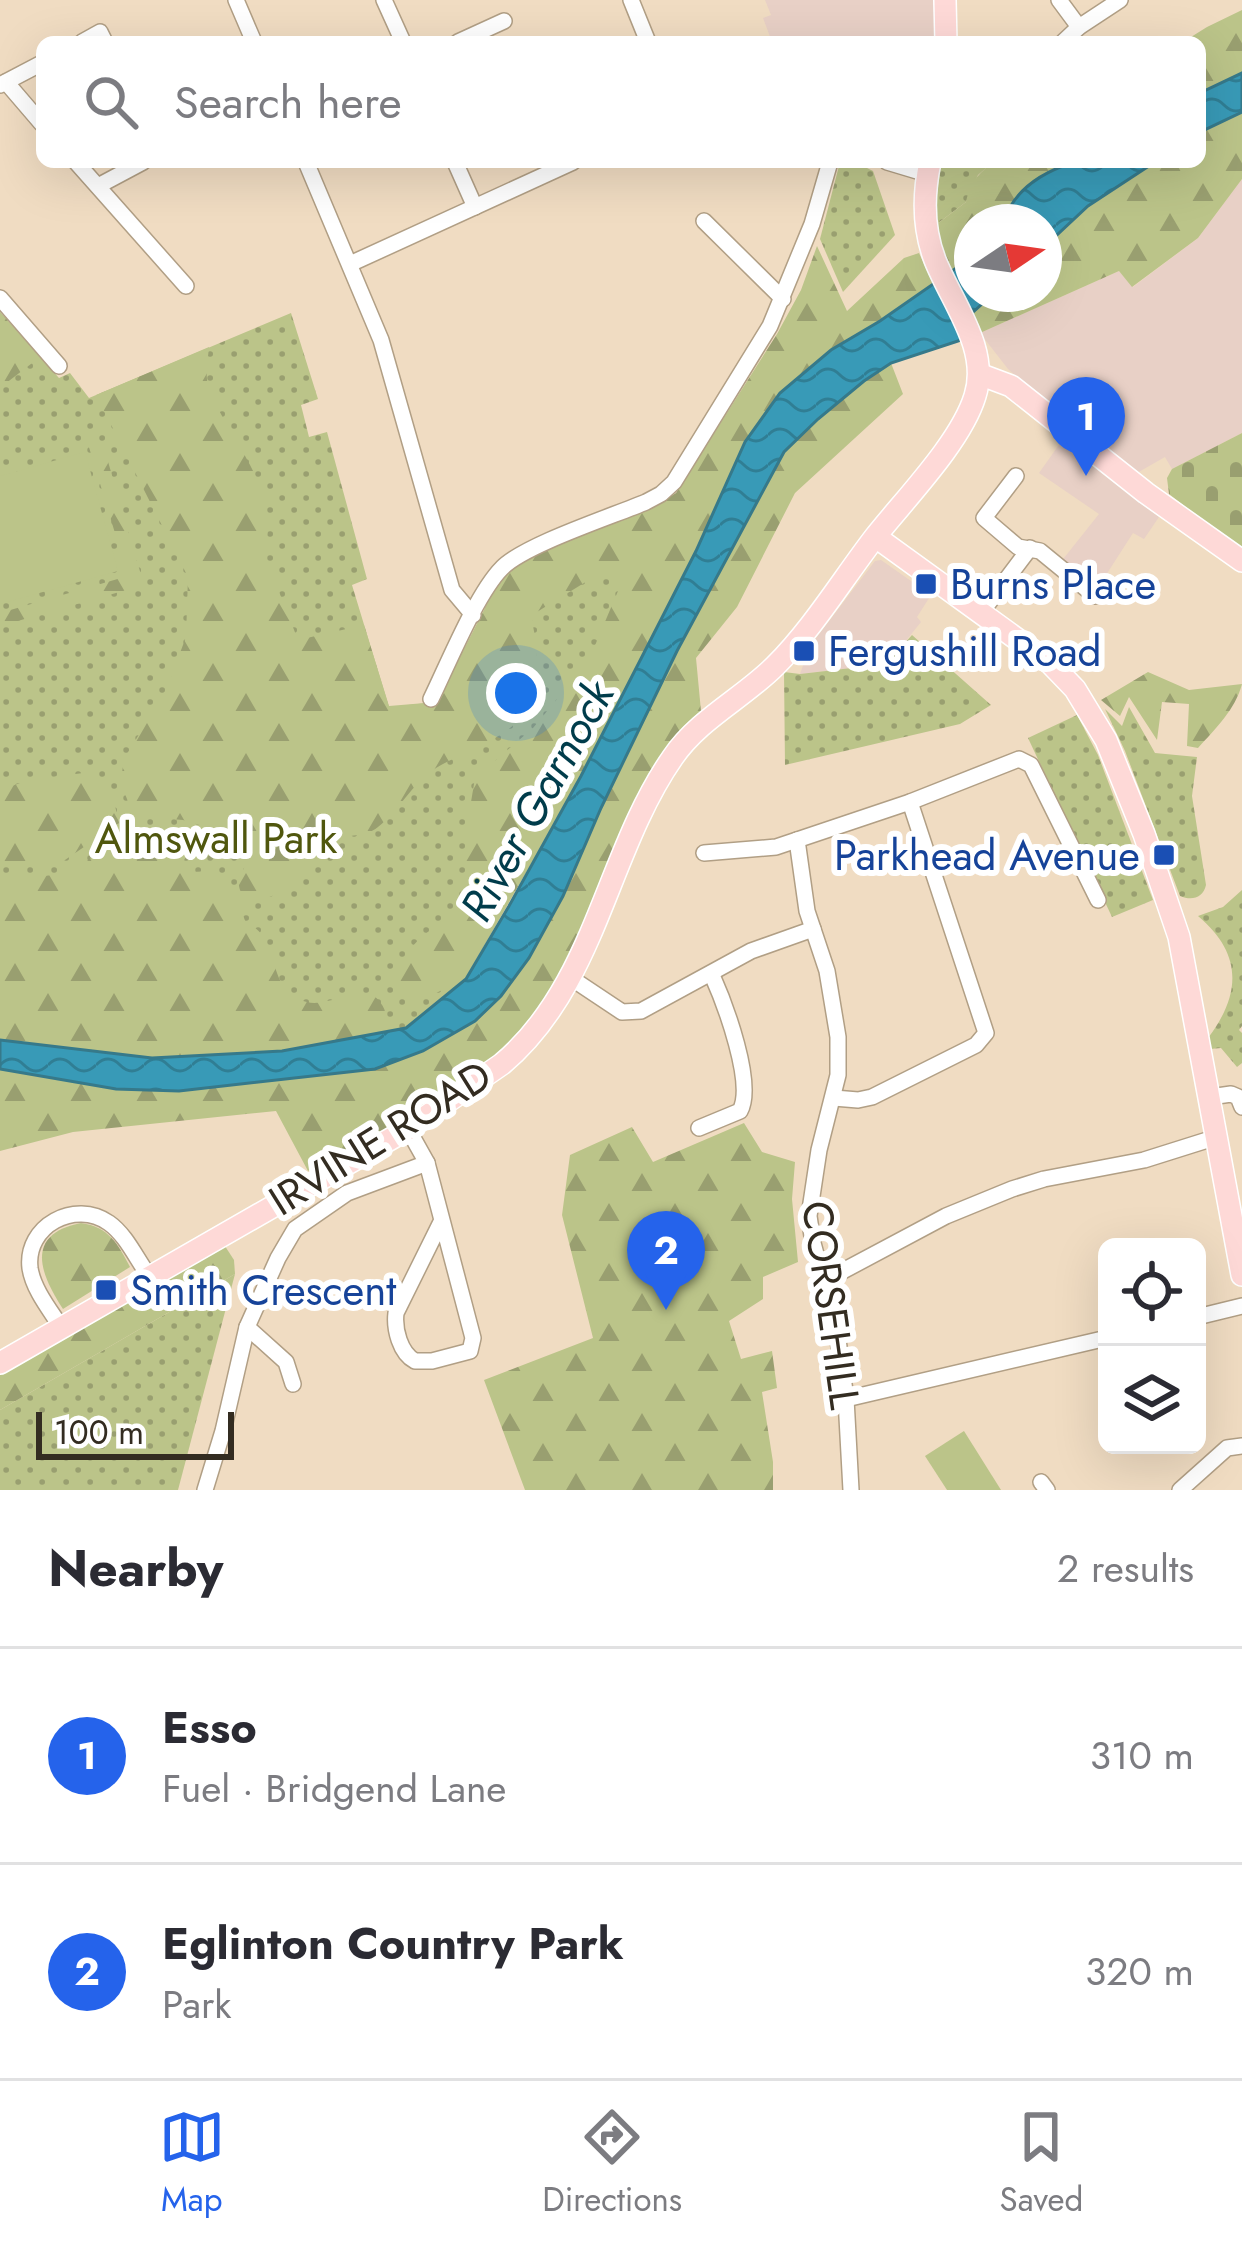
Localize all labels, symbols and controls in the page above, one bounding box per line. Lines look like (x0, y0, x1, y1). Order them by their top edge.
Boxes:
search box (36, 36, 1206, 168)
icon: search (78, 69, 144, 135)
text: Search here (174, 70, 402, 135)
north arrow (954, 204, 1062, 312)
pin: 1 (1047, 377, 1125, 476)
place label: Burns Place (950, 554, 1156, 615)
marker: Burns Place (913, 571, 939, 597)
place label: Fergushill Road (828, 621, 1102, 682)
marker: Fergushill Road (791, 638, 817, 664)
your location (486, 663, 546, 723)
water label: River Garnock (444, 667, 631, 933)
park label: Almswall Park (95, 808, 338, 869)
place label: Parkhead Avenue (834, 825, 1140, 886)
marker: Parkhead Avenue (1151, 842, 1177, 868)
street label: IRVINE ROAD (257, 1045, 503, 1231)
street label: CORSEHILL (786, 1197, 876, 1413)
pin: 2 (627, 1211, 705, 1310)
map controls (1098, 1238, 1206, 1454)
button: locate (1098, 1238, 1206, 1346)
place label: Smith Crescent (130, 1260, 396, 1321)
marker: Smith Crescent (93, 1277, 119, 1303)
button: layers (1098, 1346, 1206, 1454)
scale bar (36, 1406, 234, 1459)
text: 100 m (54, 1409, 144, 1456)
text: Nearby (48, 1531, 223, 1605)
text: 2 results (1057, 1540, 1194, 1597)
text: Esso (162, 1695, 257, 1760)
text: 1 (77, 1727, 97, 1784)
text: 310 m (1090, 1727, 1194, 1784)
text: Fuel · Bridgend Lane (162, 1760, 506, 1817)
text: Eglinton Country Park (162, 1911, 624, 1976)
text: 2 (74, 1943, 100, 2000)
text: 320 m (1085, 1943, 1194, 2000)
text: Park (162, 1976, 232, 2033)
tab: Map (159, 2104, 225, 2223)
tab: Directions (542, 2104, 682, 2223)
tab: Saved (1000, 2104, 1083, 2223)

